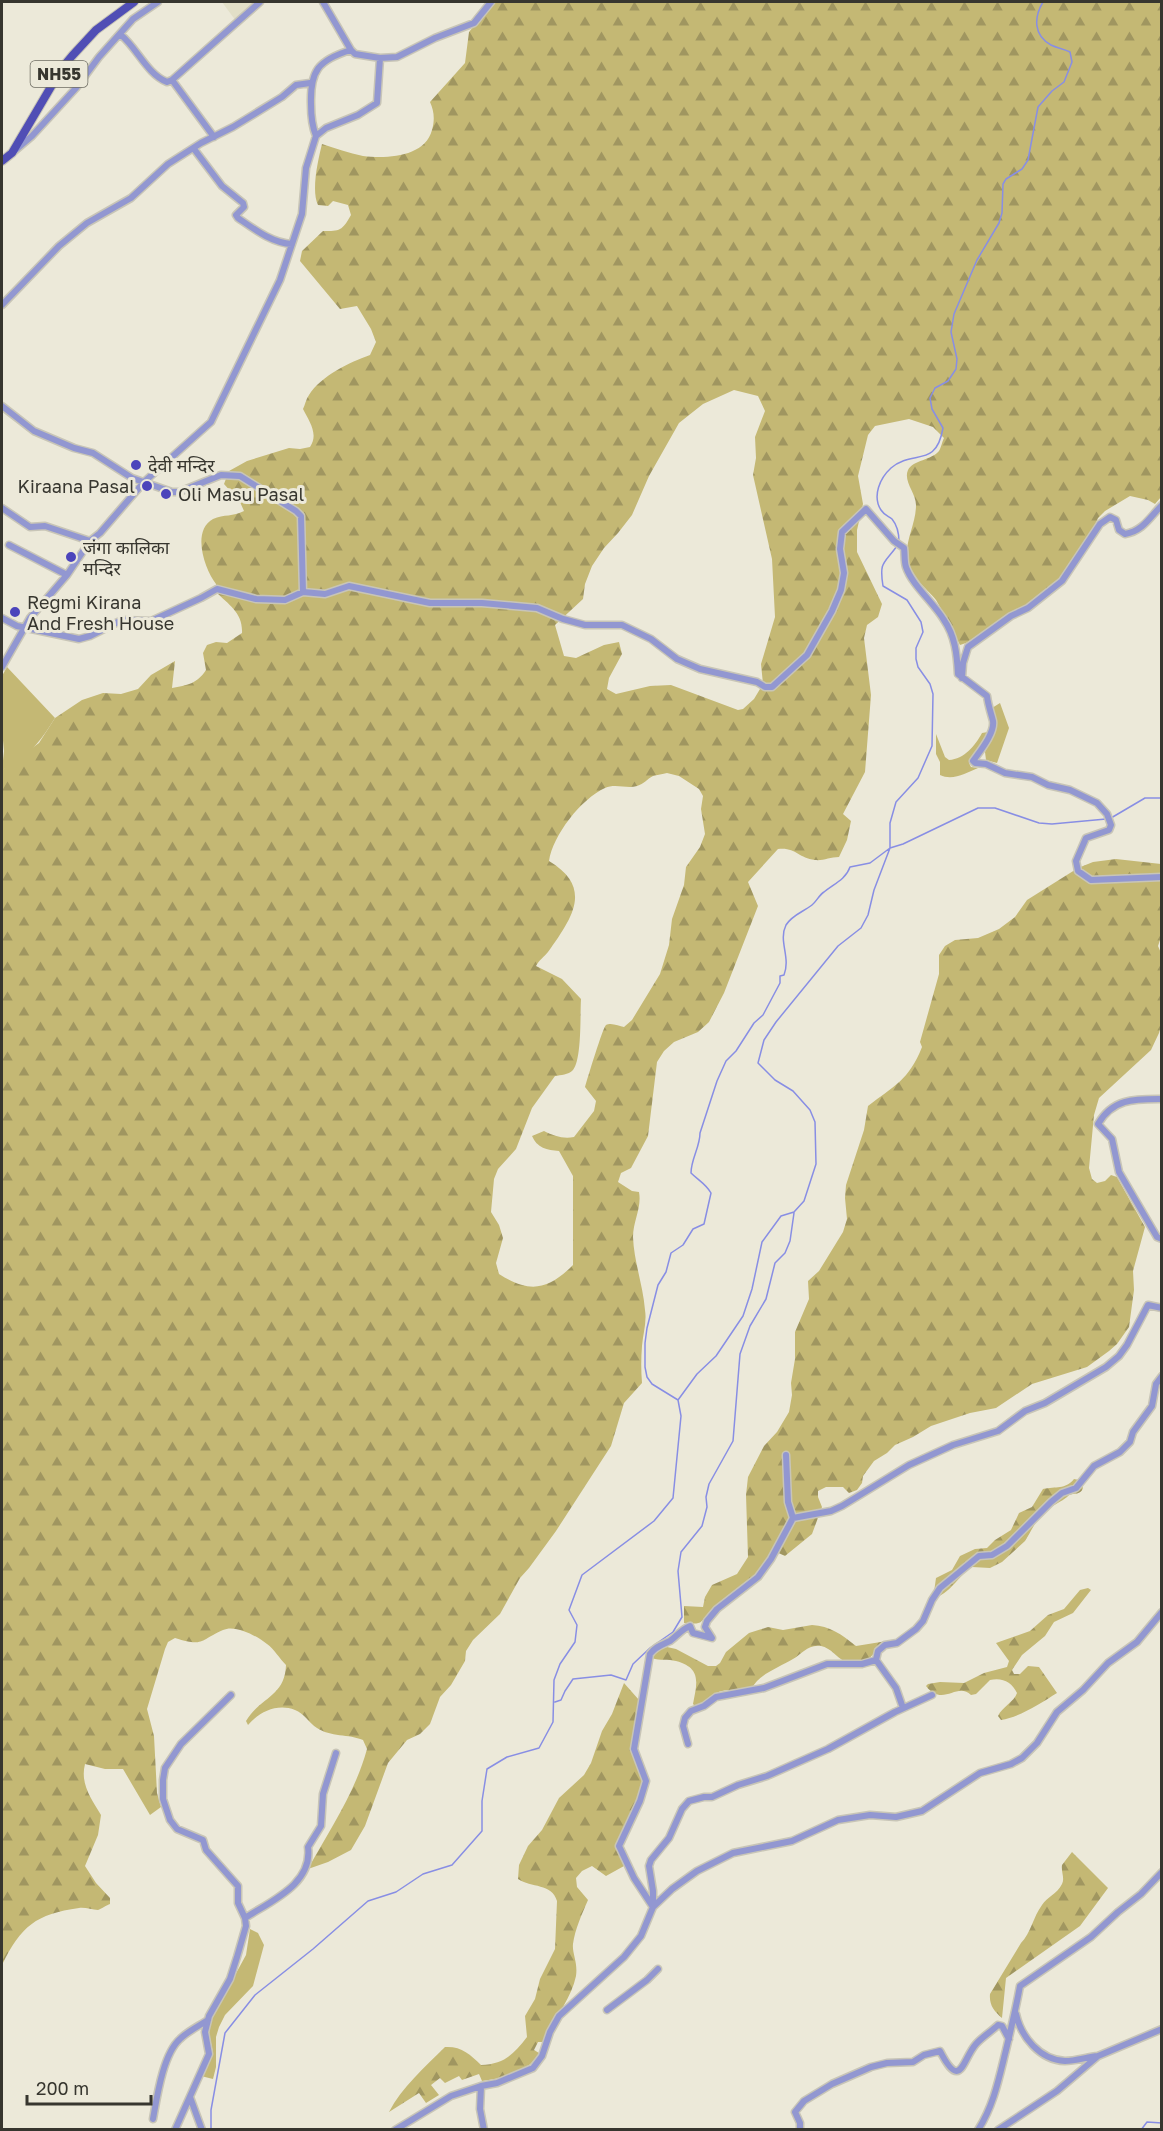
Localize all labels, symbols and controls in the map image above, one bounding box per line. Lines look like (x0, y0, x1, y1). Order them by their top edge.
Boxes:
road number: NH55 (31, 61, 88, 87)
place label: देवी मन्दिर (148, 454, 215, 476)
marker: देवी मन्दिर (129, 458, 143, 472)
place label: Kiraana Pasal (18, 475, 135, 497)
marker: Kiraana Pasal (140, 479, 154, 493)
place label: Oli Masu Pasal (178, 483, 304, 505)
marker: Oli Masu Pasal (159, 487, 173, 501)
place label: जंगा कालिका मन्दिर (83, 536, 170, 579)
marker: जंगा कालिका मन्दिर (64, 550, 78, 564)
place label: Regmi Kirana And Fresh House (27, 591, 174, 634)
marker: Regmi Kirana And Fresh House (8, 605, 22, 619)
scale bar (27, 2068, 152, 2106)
text: 200 m (36, 2077, 89, 2099)

